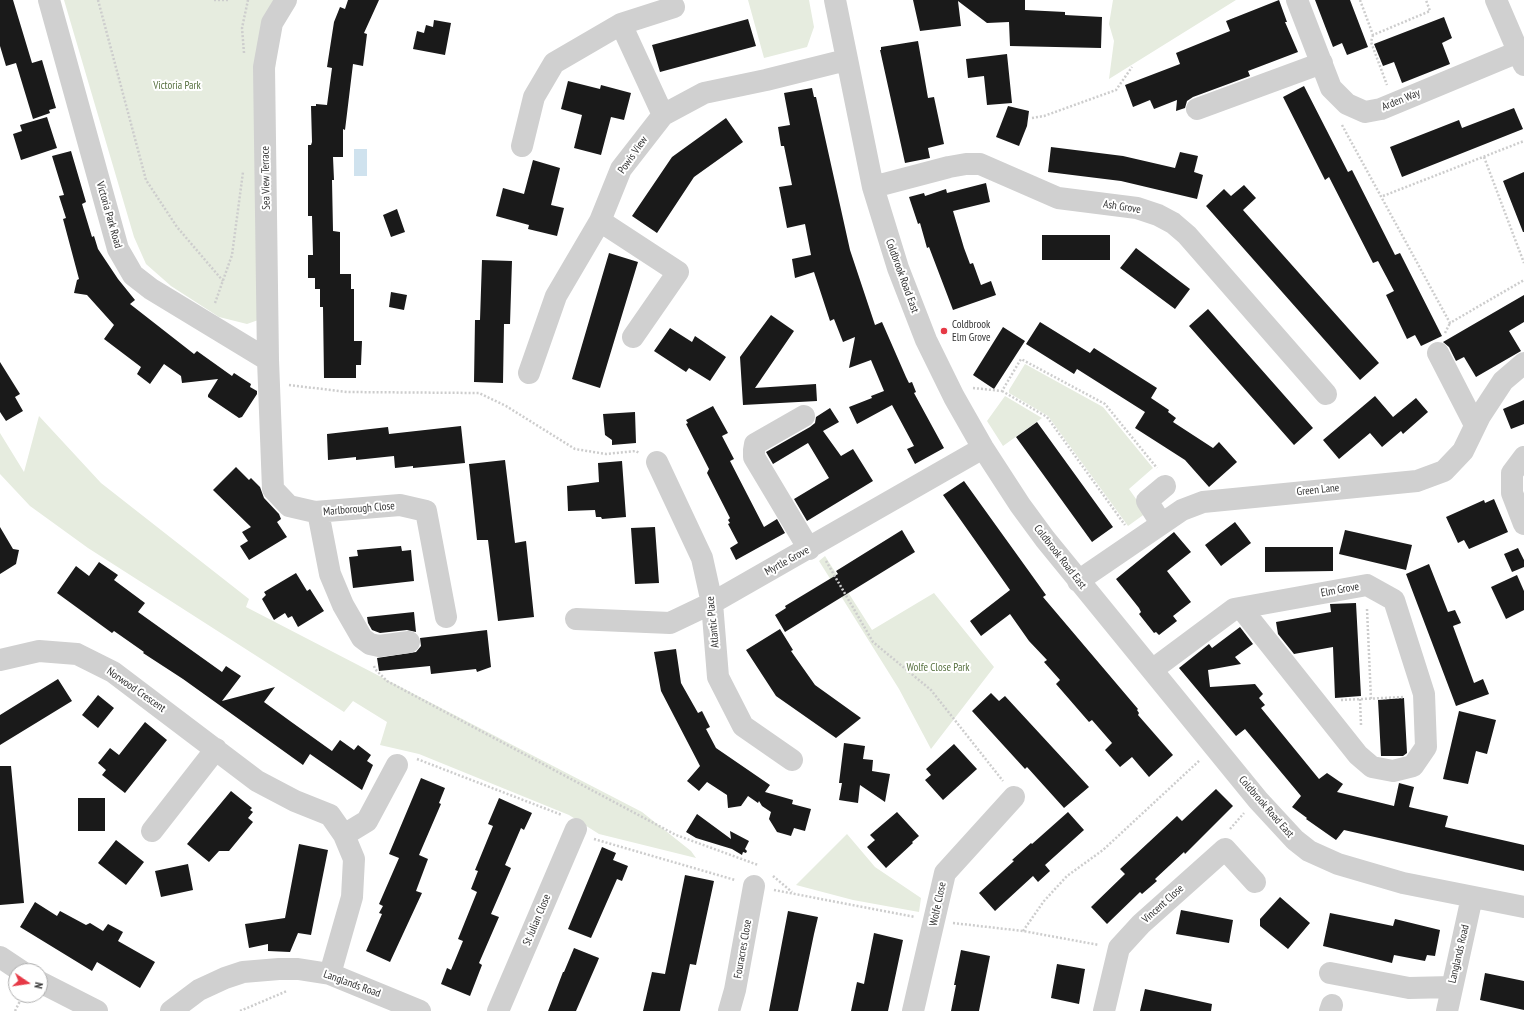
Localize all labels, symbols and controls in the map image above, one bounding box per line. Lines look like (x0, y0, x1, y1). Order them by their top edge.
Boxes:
park label: Victoria Park (153, 79, 201, 93)
street label: Arden Way (1380, 86, 1422, 114)
street label: Powis View (615, 134, 651, 176)
street label: Sea View Terrace (259, 146, 273, 210)
street label: Victoria Park Road (93, 180, 125, 250)
street label: Ash Grove (1102, 198, 1142, 216)
street label: Coldbrook Road East (883, 237, 921, 315)
place label: Coldbrook Elm Grove (952, 318, 991, 344)
marker: Coldbrook Elm Grove (939, 326, 949, 336)
street label: Green Lane (1296, 481, 1340, 499)
street label: Marlborough Close (323, 499, 395, 519)
street label: Coldbrook Road East (1031, 522, 1089, 592)
street label: Myrtle Grove (762, 543, 812, 579)
street label: Elm Grove (1320, 580, 1360, 600)
street label: Atlantic Place (704, 596, 722, 648)
park label: Wolfe Close Park (906, 661, 970, 675)
street label: Norwood Crescent (104, 665, 168, 715)
street label: Coldbrook Road East (1236, 773, 1296, 841)
street label: Wolfe Close (927, 881, 949, 927)
street label: Vincent Close (1139, 882, 1187, 926)
street label: St Julian Close (520, 892, 554, 948)
street label: Fouracres Close (731, 918, 755, 980)
street label: Langlands Road (1446, 923, 1472, 985)
north arrow (8, 963, 48, 1003)
street label: Langlands Road (322, 968, 382, 1000)
text: N (31, 981, 46, 990)

